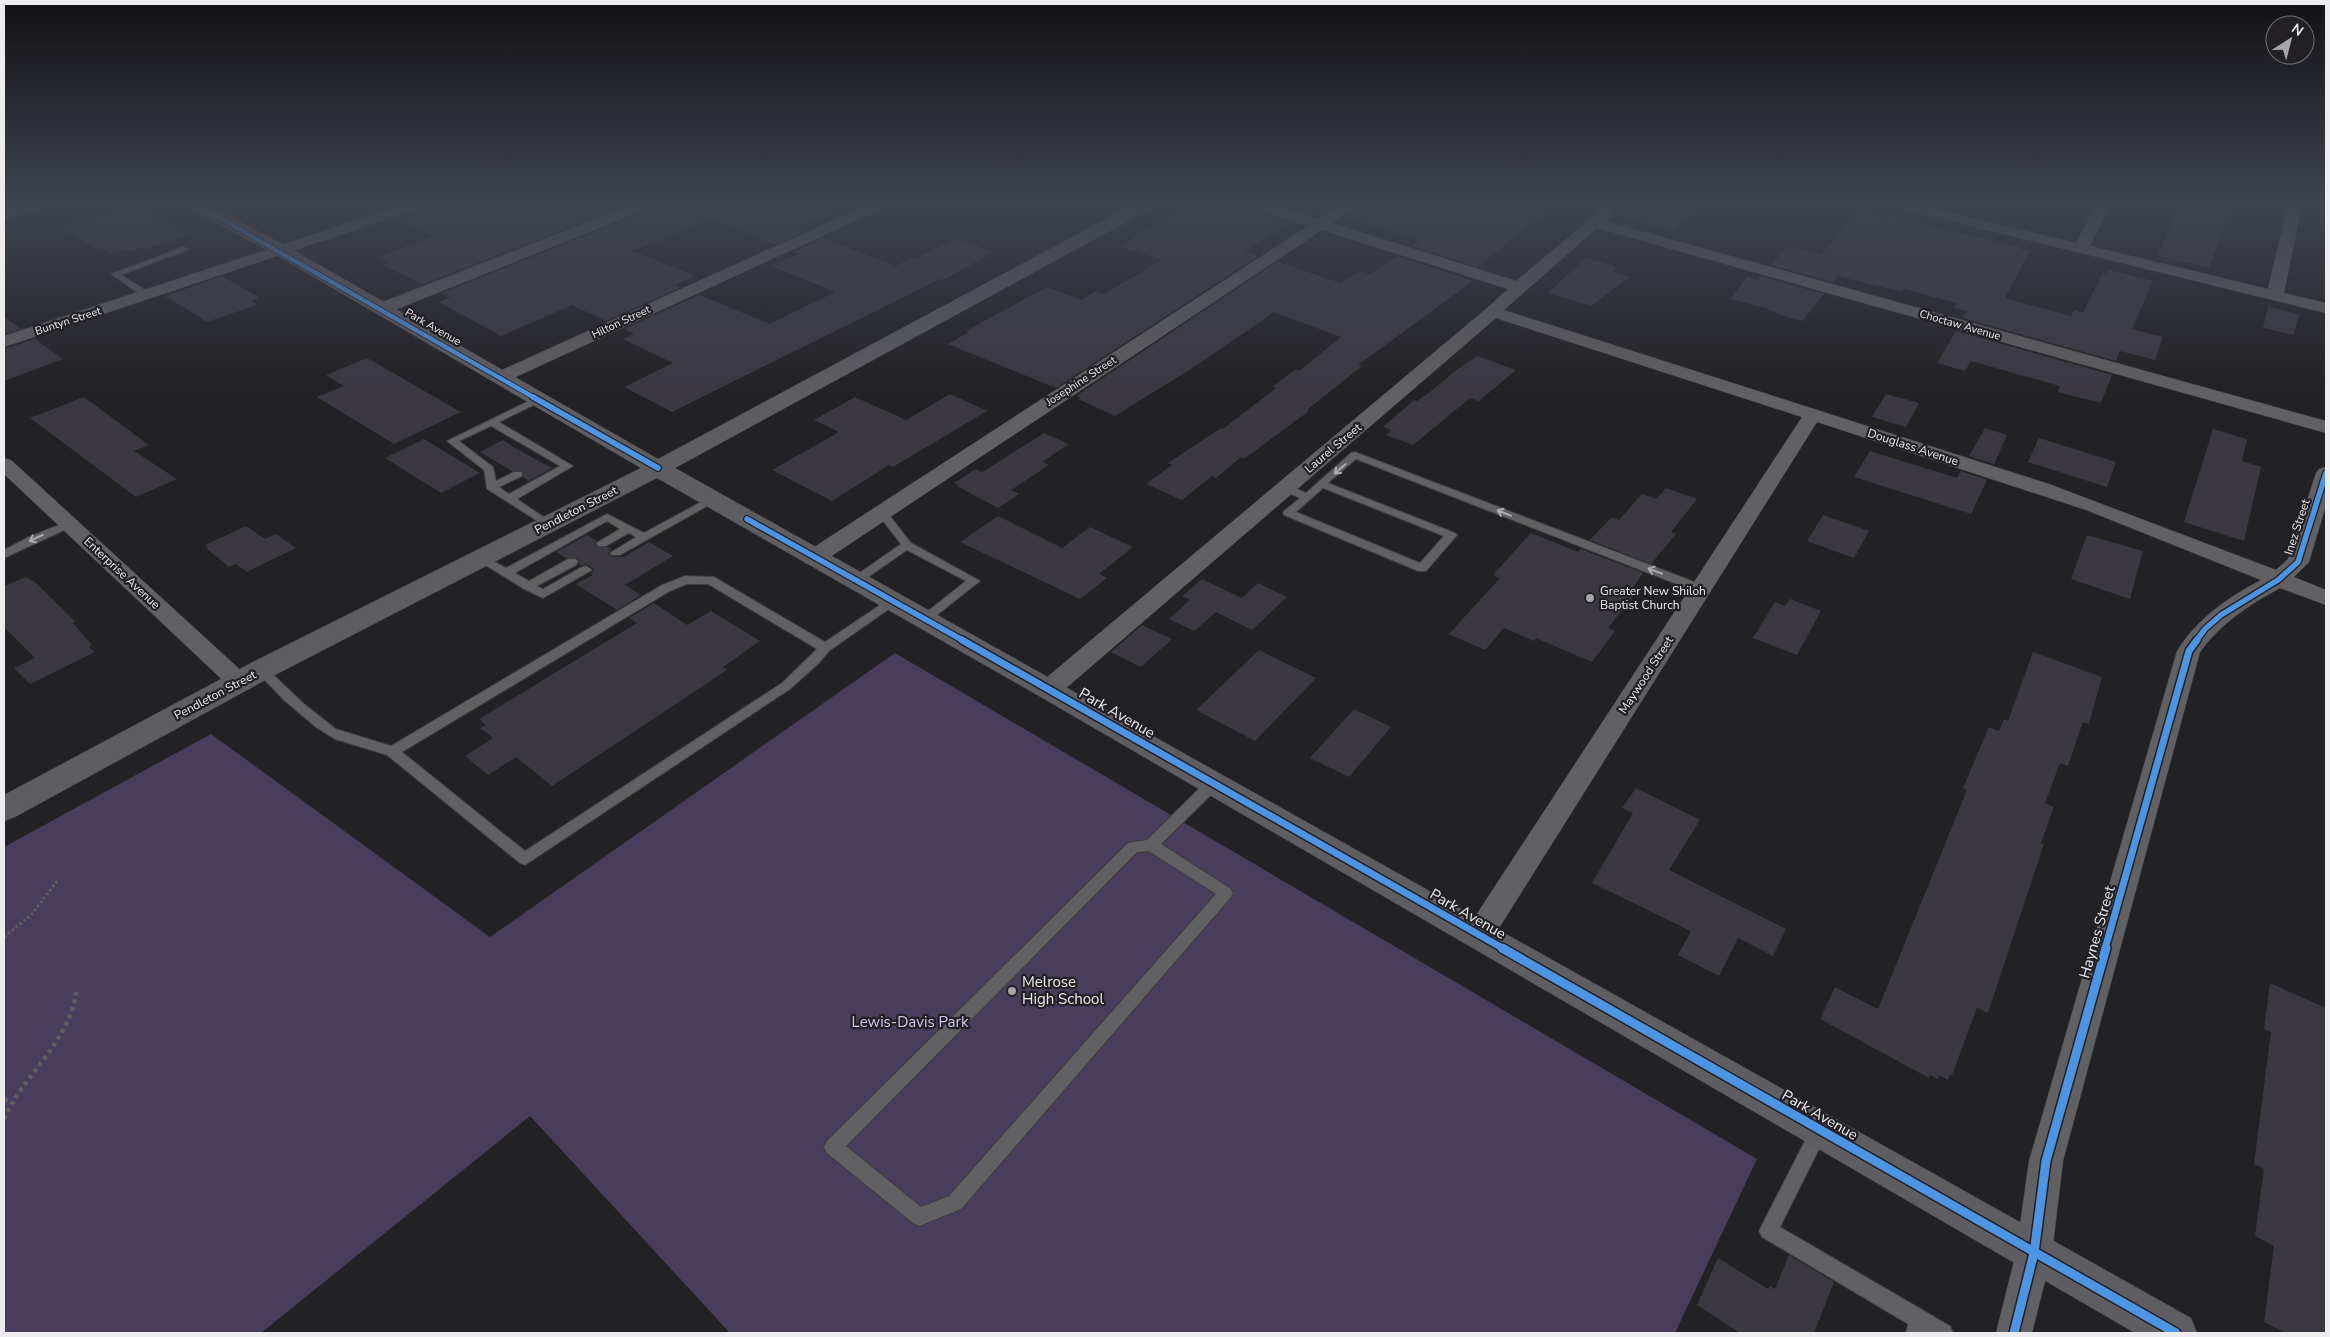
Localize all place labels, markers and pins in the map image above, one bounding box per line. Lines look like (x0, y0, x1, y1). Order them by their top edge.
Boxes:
place label: Greater New Shiloh Baptist Church (1600, 583, 1706, 613)
marker: Greater New Shiloh Baptist Church (1584, 592, 1596, 604)
place label: Melrose High School (1022, 972, 1104, 1009)
marker: Melrose High School (1006, 985, 1018, 997)

